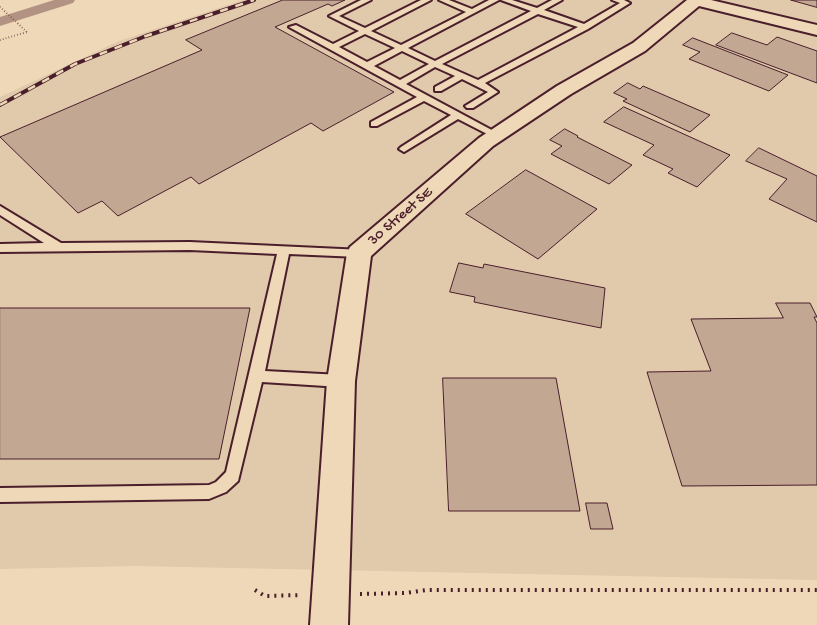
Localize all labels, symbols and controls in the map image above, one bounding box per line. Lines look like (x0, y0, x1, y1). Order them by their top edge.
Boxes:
street label: 30 Street SE (365, 184, 437, 250)

